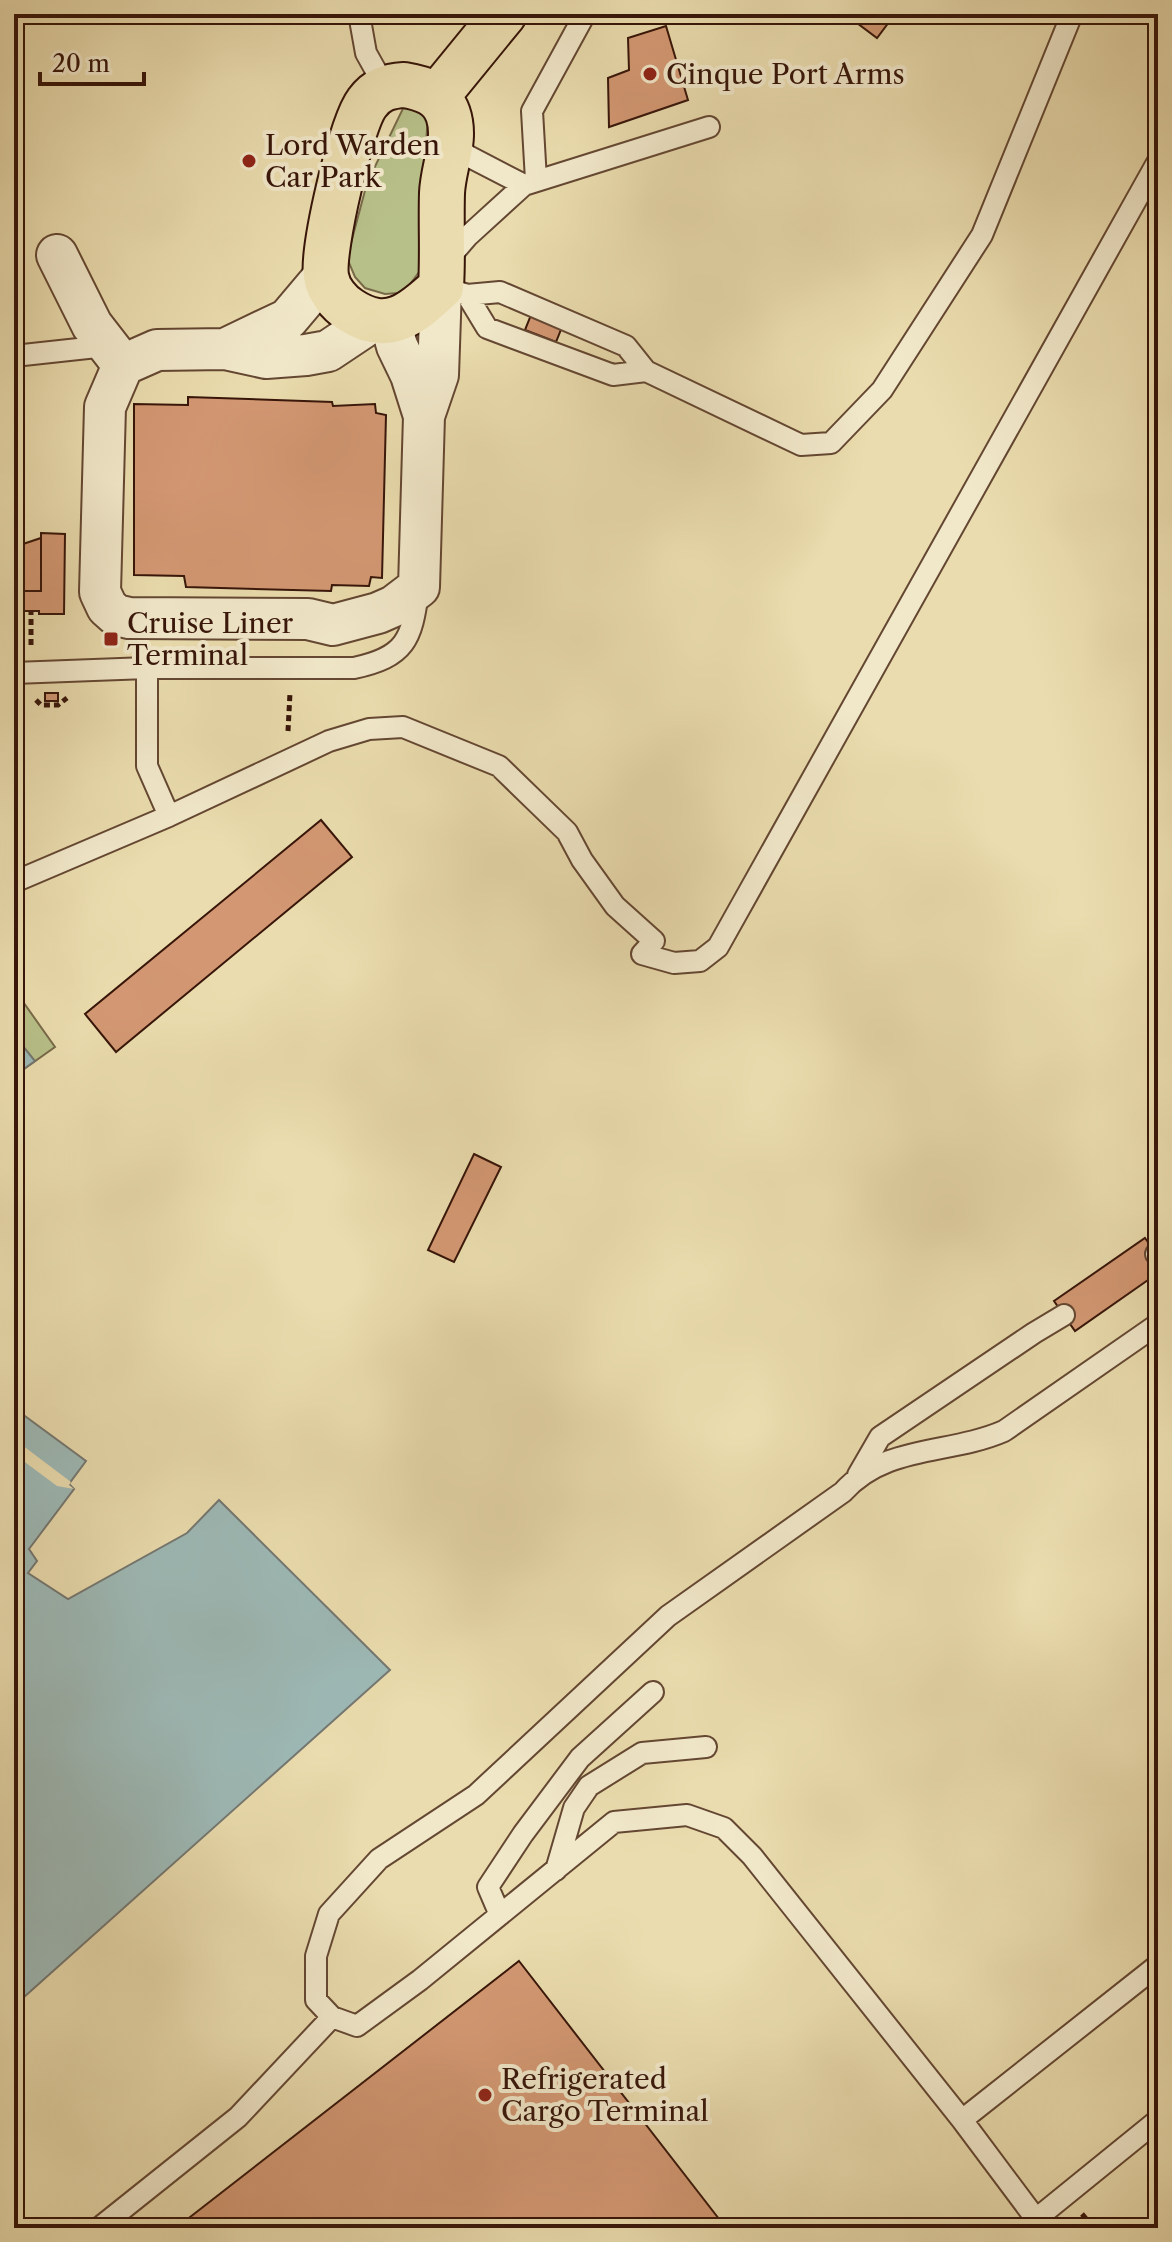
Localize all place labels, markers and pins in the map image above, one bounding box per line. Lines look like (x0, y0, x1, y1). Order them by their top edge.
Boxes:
place label: Cinque Port Arms (666, 57, 905, 91)
marker: Cinque Port Arms (641, 65, 659, 83)
place label: Lord Warden Car Park (265, 128, 440, 194)
marker: Lord Warden Car Park (240, 152, 258, 170)
place label: Cruise Liner Terminal (127, 606, 294, 672)
marker: Cruise Liner Terminal (102, 630, 120, 648)
place label: Refrigerated Cargo Terminal (501, 2062, 709, 2128)
marker: Refrigerated Cargo Terminal (476, 2086, 494, 2104)

